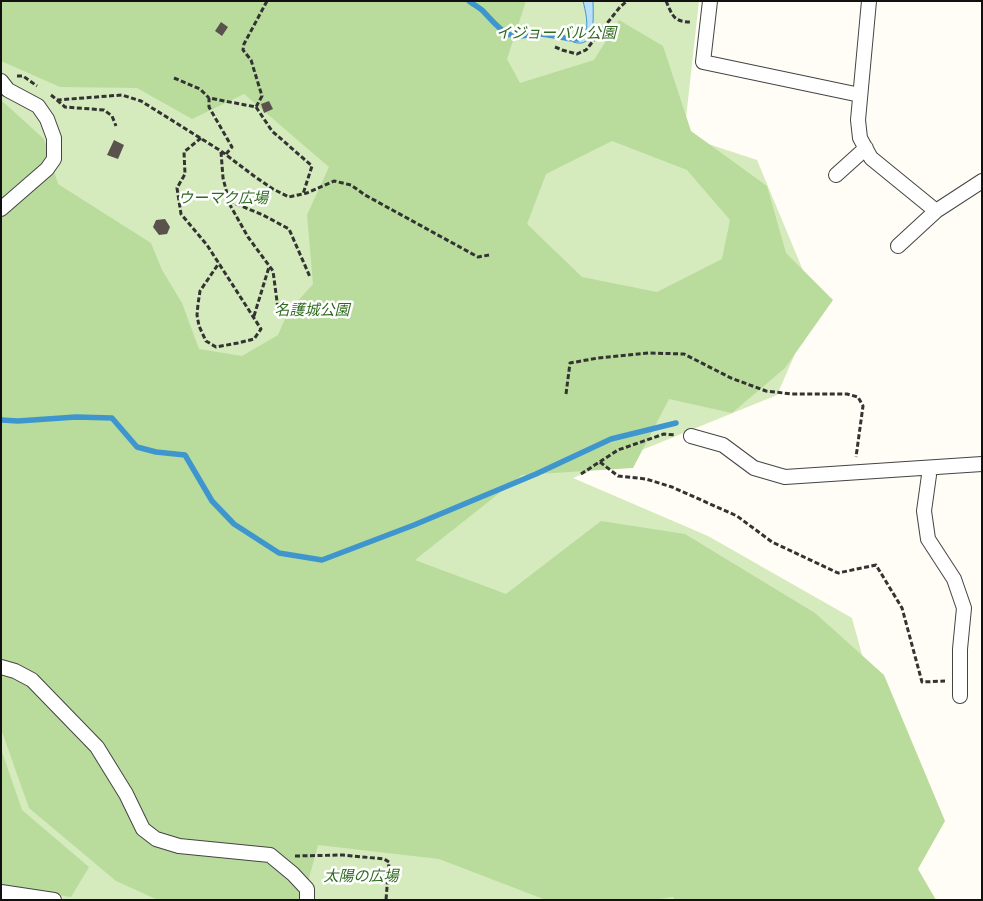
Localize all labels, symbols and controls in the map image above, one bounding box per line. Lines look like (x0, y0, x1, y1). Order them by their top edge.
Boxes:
park label: イジョーバル公園 (496, 25, 616, 43)
park label: ウーマク広場 (178, 190, 268, 208)
park label: 名護城公園 (275, 302, 349, 320)
park label: 太陽の広場 (324, 868, 398, 886)

